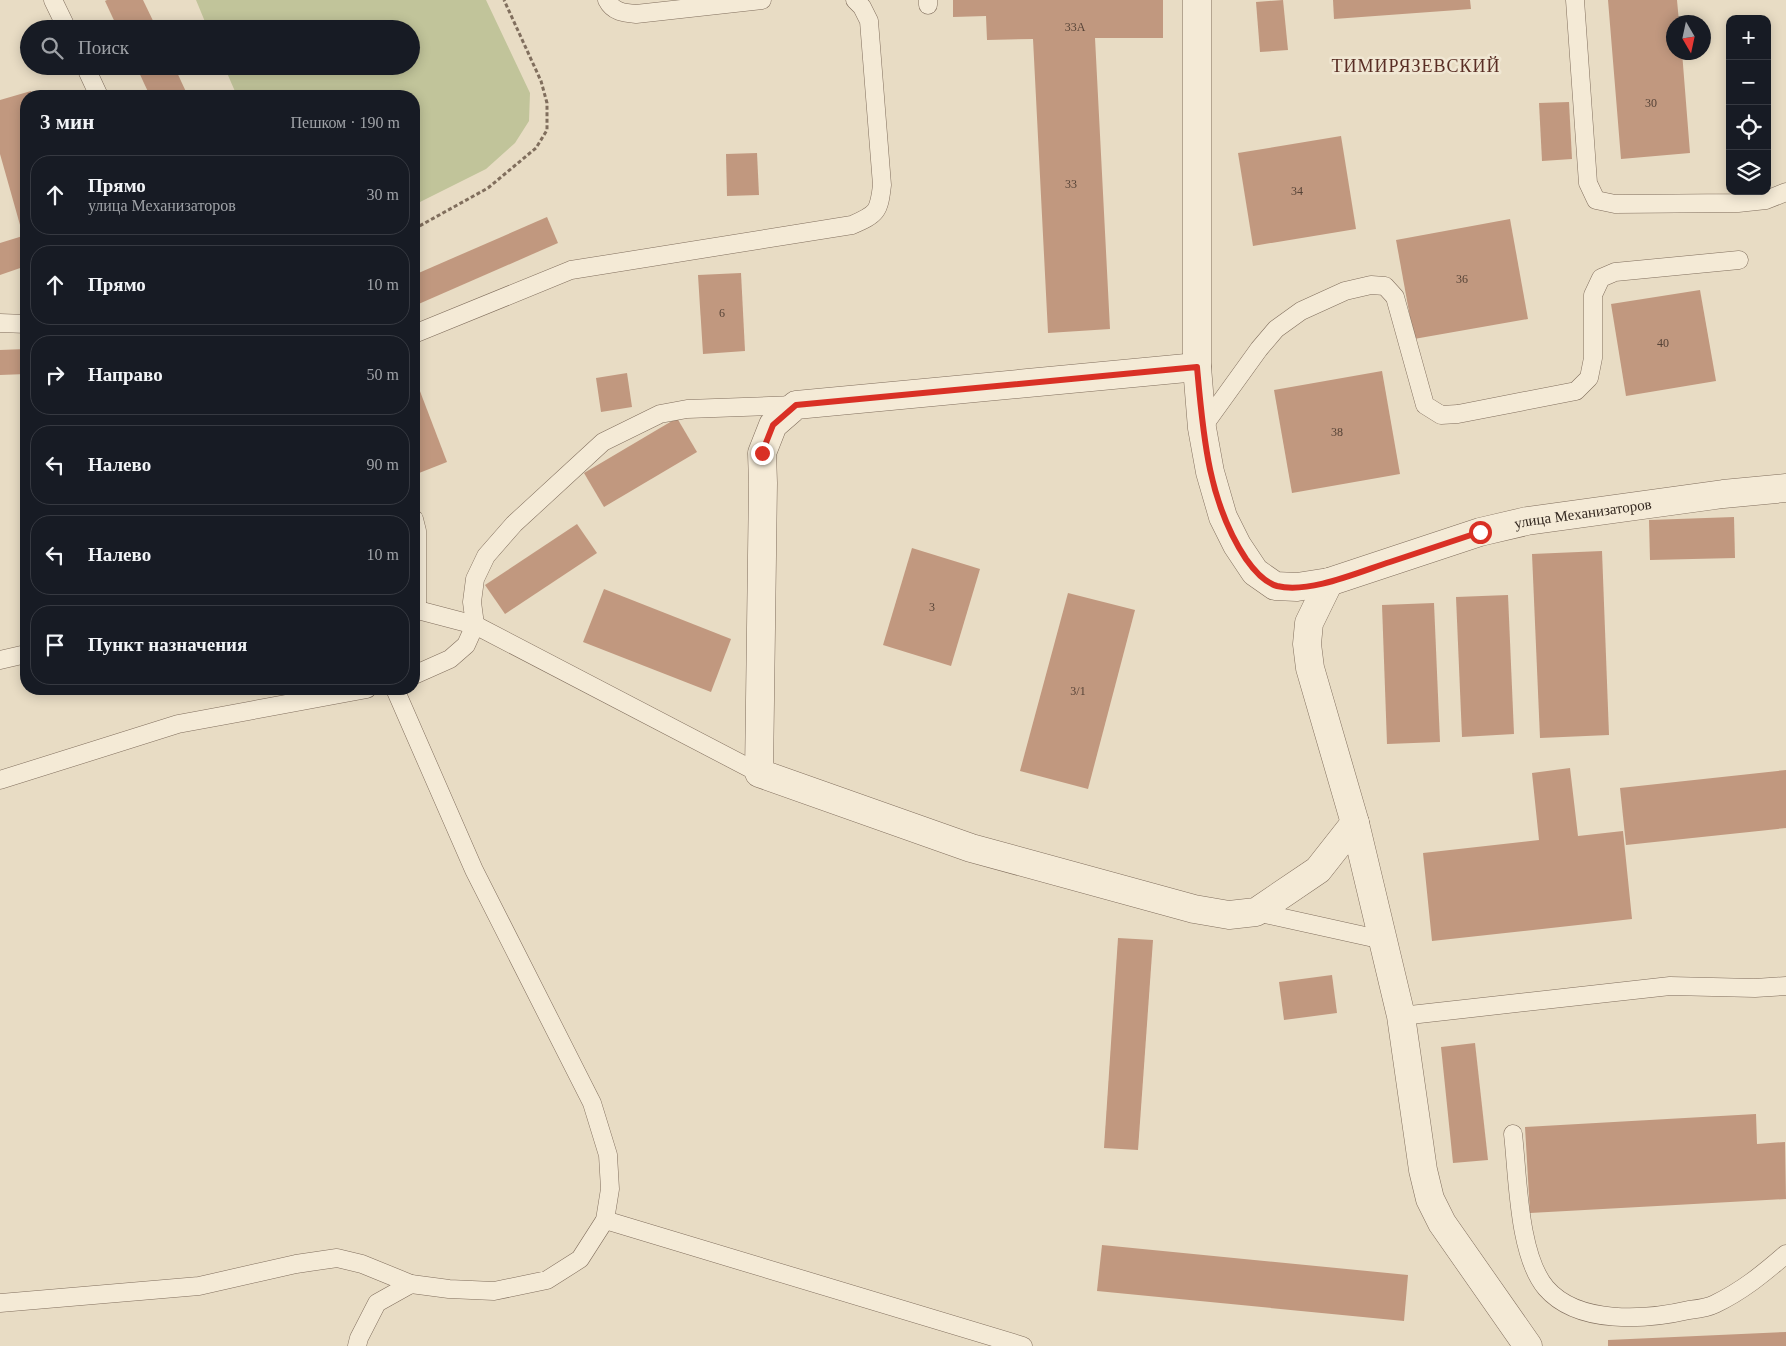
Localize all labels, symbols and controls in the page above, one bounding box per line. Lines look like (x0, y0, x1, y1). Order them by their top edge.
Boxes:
north arrow (1666, 15, 1711, 60)
map controls (1726, 15, 1771, 195)
button: + (1726, 15, 1771, 60)
search box (20, 20, 420, 75)
house number: 33А (1065, 20, 1086, 34)
icon: search (38, 34, 66, 62)
text: Поиск (78, 37, 129, 58)
district label: ТИМИРЯЗЕВСКИЙ (1332, 56, 1500, 76)
button: − (1726, 60, 1771, 105)
house number: 30 (1645, 96, 1657, 110)
button: locate (1726, 105, 1771, 150)
text: 3 мин (40, 110, 94, 134)
text: Пешком · 190 m (290, 114, 400, 131)
button: layers (1726, 150, 1771, 195)
text: Прямо (88, 175, 146, 196)
house number: 33 (1065, 177, 1077, 191)
icon: ahead (41, 181, 69, 209)
house number: 34 (1291, 184, 1303, 198)
text: 30 m (367, 186, 399, 203)
text: улица Механизаторов (88, 197, 236, 214)
icon: ahead (41, 271, 69, 299)
house number: 36 (1456, 272, 1468, 286)
text: Прямо (88, 274, 146, 295)
text: 10 m (367, 276, 399, 293)
house number: 6 (719, 306, 725, 320)
house number: 40 (1657, 336, 1669, 350)
icon: right (41, 361, 69, 389)
text: Направо (88, 364, 163, 385)
text: 50 m (367, 366, 399, 383)
house number: 38 (1331, 425, 1343, 439)
route end (751, 442, 774, 465)
icon: left (41, 451, 69, 479)
text: Налево (88, 454, 151, 475)
text: 90 m (367, 456, 399, 473)
street label: улица Механизаторов (1513, 496, 1653, 532)
route start (1469, 521, 1492, 544)
icon: left (41, 541, 69, 569)
text: Налево (88, 544, 151, 565)
text: 10 m (367, 546, 399, 563)
house number: 3 (929, 600, 935, 614)
icon: arrive (41, 631, 69, 659)
text: Пункт назначения (88, 634, 247, 655)
house number: 3/1 (1070, 684, 1086, 698)

